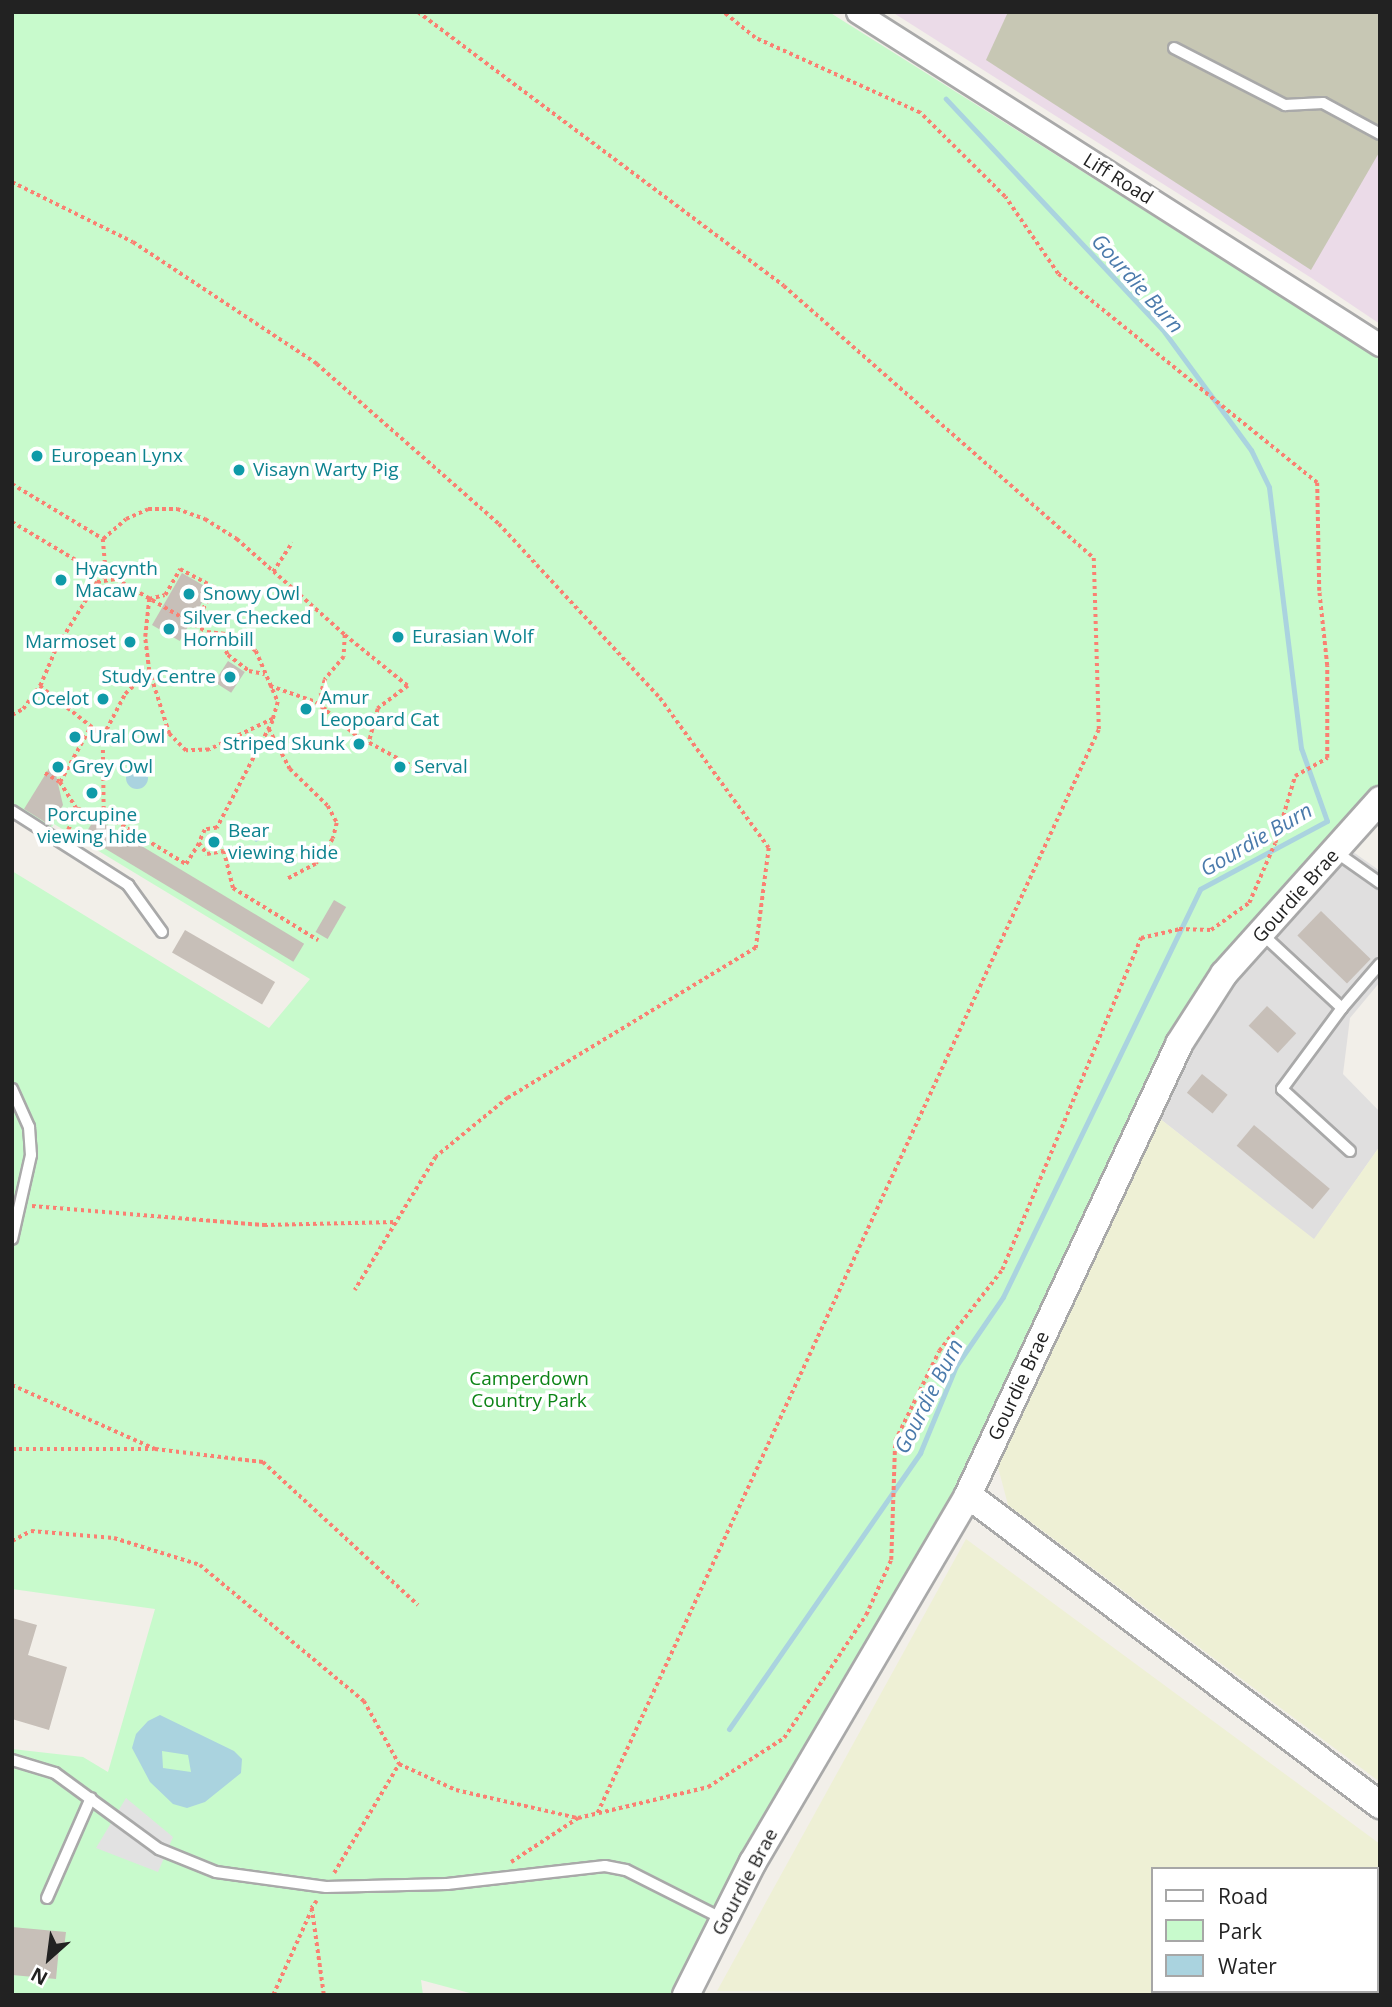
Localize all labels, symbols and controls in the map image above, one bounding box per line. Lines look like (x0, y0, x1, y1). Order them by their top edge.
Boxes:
street label: Liff Road (1079, 149, 1157, 209)
water label: Gourdie Burn (1087, 228, 1189, 338)
place label: European Lynx (51, 445, 183, 467)
marker: European Lynx (29, 448, 45, 464)
place label: Visayn Warty Pig (253, 459, 398, 481)
marker: Visayn Warty Pig (231, 462, 247, 478)
place label: Hyacynth Macaw (75, 558, 158, 602)
marker: Hyacynth Macaw (53, 572, 69, 588)
place label: Snowy Owl (203, 583, 300, 605)
marker: Snowy Owl (181, 586, 197, 602)
place label: Silver Checked Hornbill (183, 607, 312, 651)
marker: Silver Checked Hornbill (161, 621, 177, 637)
place label: Eurasian Wolf (412, 626, 534, 648)
marker: Eurasian Wolf (390, 629, 406, 645)
place label: Marmoset (25, 631, 116, 653)
marker: Marmoset (122, 634, 138, 650)
place label: Study Centre (102, 666, 216, 688)
marker: Study Centre (222, 669, 238, 685)
place label: Amur Leopoard Cat (320, 687, 439, 731)
place label: Ocelot (31, 688, 89, 710)
marker: Ocelot (95, 691, 111, 707)
marker: Amur Leopoard Cat (298, 701, 314, 717)
place label: Ural Owl (89, 726, 165, 748)
marker: Ural Owl (67, 729, 83, 745)
place label: Striped Skunk (223, 733, 345, 755)
marker: Striped Skunk (351, 736, 367, 752)
place label: Grey Owl (72, 756, 153, 778)
place label: Serval (414, 756, 468, 778)
marker: Grey Owl (50, 759, 66, 775)
marker: Serval (392, 759, 408, 775)
marker: Porcupine viewing hide (84, 785, 100, 801)
water label: Gourdie Burn (1196, 797, 1316, 881)
place label: Porcupine viewing hide (37, 804, 147, 848)
place label: Bear viewing hide (228, 820, 338, 864)
marker: Bear viewing hide (206, 834, 222, 850)
street label: Gourdie Brae (1248, 845, 1344, 947)
street label: Gourdie Brae (984, 1328, 1054, 1444)
water label: Gourdie Burn (888, 1335, 968, 1457)
park label: Camperdown Country Park (469, 1368, 589, 1412)
street label: Gourdie Brae (707, 1825, 783, 1939)
legend (1150, 1867, 1378, 1993)
text: Road (1218, 1882, 1268, 1910)
text: Park (1218, 1917, 1262, 1945)
north arrow (14, 1923, 84, 1993)
text: Water (1218, 1952, 1277, 1980)
text: N (26, 1961, 52, 1992)

